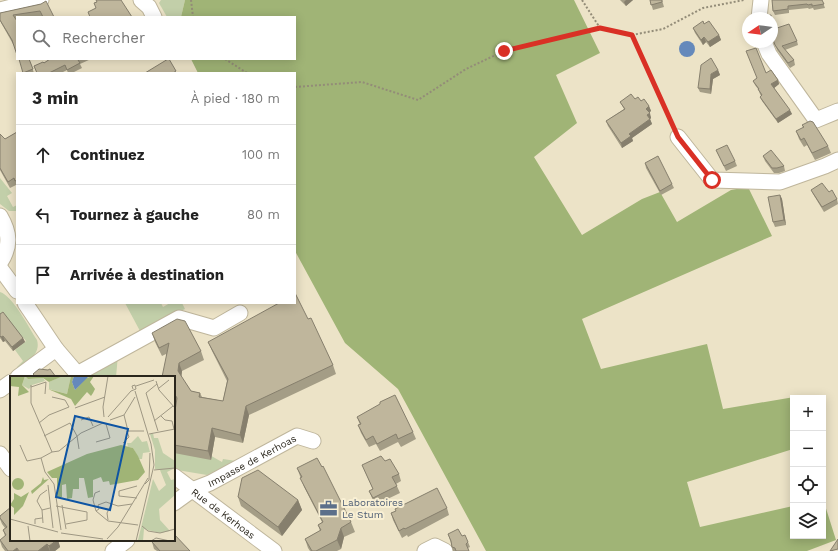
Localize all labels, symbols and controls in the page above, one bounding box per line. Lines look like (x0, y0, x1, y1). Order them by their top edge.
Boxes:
north arrow (742, 12, 778, 48)
search box (16, 16, 296, 60)
icon: search (30, 27, 52, 49)
text: Rechercher (62, 29, 145, 47)
route end (495, 42, 513, 60)
text: 3 min (32, 88, 78, 108)
text: À pied · 180 m (191, 91, 280, 106)
icon: ahead (32, 144, 54, 166)
text: Continuez (70, 146, 144, 164)
text: 100 m (242, 147, 280, 162)
route start (703, 171, 721, 189)
icon: left (32, 204, 54, 226)
text: Tournez à gauche (70, 206, 199, 224)
text: 80 m (247, 207, 280, 222)
icon: arrive (32, 264, 54, 286)
text: Arrivée à destination (70, 266, 224, 284)
inset map (10, 376, 175, 541)
map controls (790, 395, 826, 539)
button: + (790, 395, 826, 431)
button: − (790, 431, 826, 467)
street label: Impasse de Kerhoas (206, 432, 298, 489)
button: locate (790, 467, 826, 503)
street label: Rue de Kerhoas (190, 486, 258, 541)
place label: Laboratoires Le Stum (342, 497, 403, 520)
office icon: Laboratoires Le Stum (319, 498, 339, 518)
button: layers (790, 503, 826, 539)

